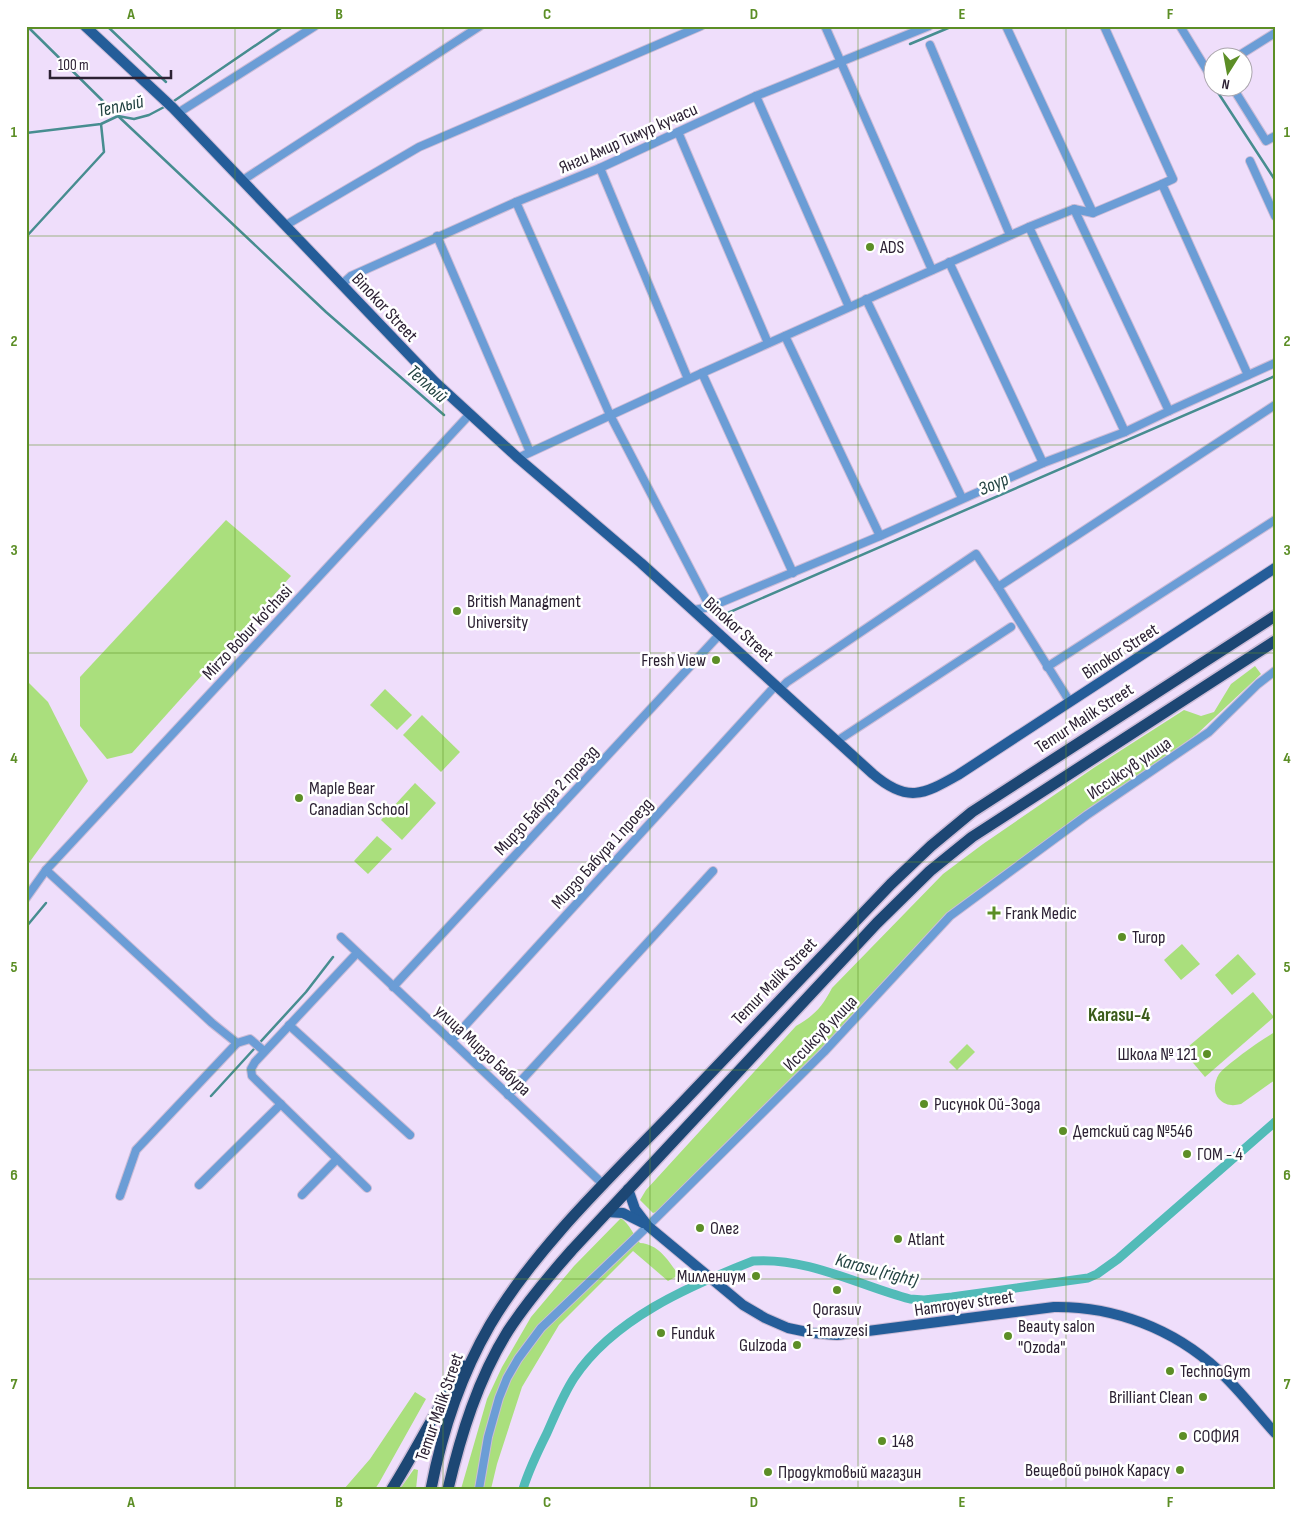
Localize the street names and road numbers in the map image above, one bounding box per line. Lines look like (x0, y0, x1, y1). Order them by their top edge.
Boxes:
street label: Янги Амир Тимур кучаси (556, 98, 701, 178)
street label: Binokor Street (347, 269, 422, 347)
street label: Mirzo Bobur ko‘chasi (198, 581, 297, 684)
street label: Binokor Street (699, 593, 778, 666)
street label: Binokor Street (1078, 619, 1163, 684)
street label: Temur Malik Street (1031, 679, 1138, 758)
street label: Иссиксув улица (1083, 733, 1175, 804)
street label: Мирзо Бабура 2 проезд (490, 741, 603, 860)
street label: Мирзо Бабура 1 проезд (547, 794, 658, 913)
street label: Temur Malik Street (728, 933, 821, 1029)
street label: Иссиксув улица (779, 991, 862, 1076)
street label: улица Мирзо Бабура (430, 1000, 535, 1100)
street label: Hamroyev street (913, 1286, 1016, 1321)
street label: Temur Malik Street (411, 1350, 468, 1464)

